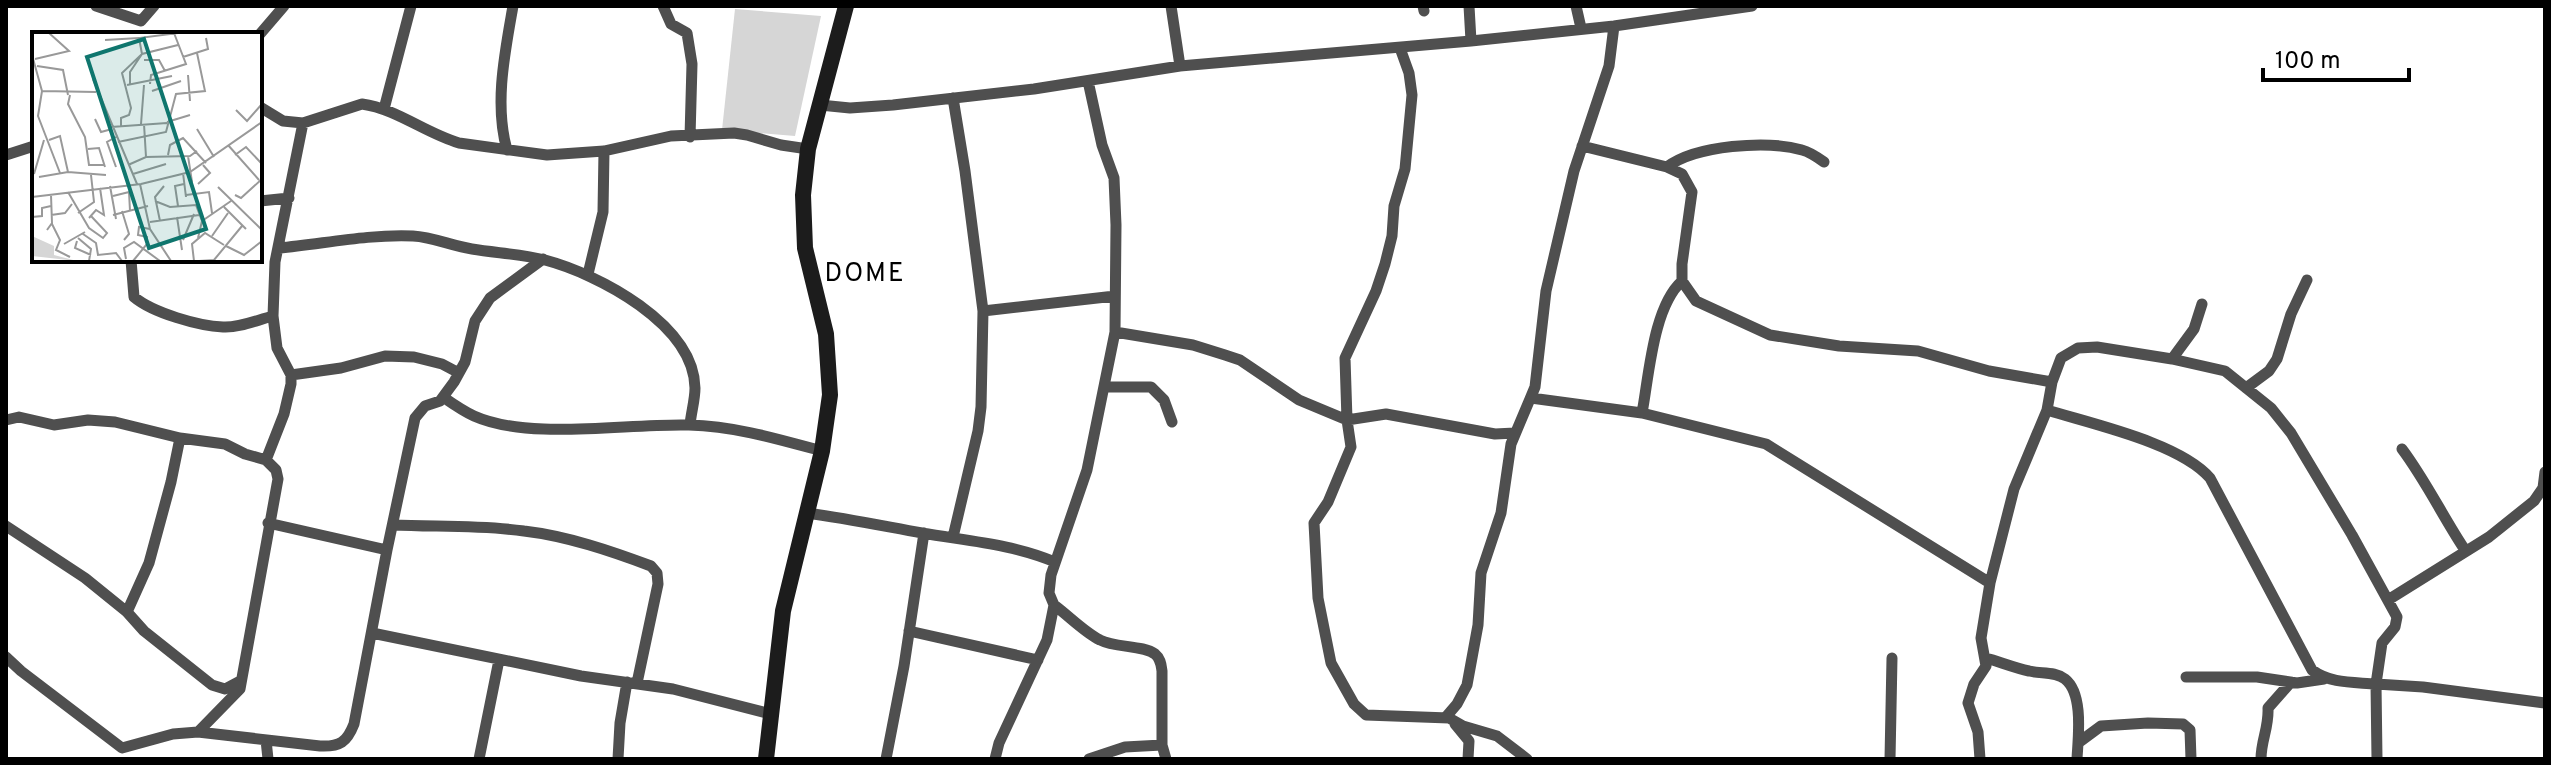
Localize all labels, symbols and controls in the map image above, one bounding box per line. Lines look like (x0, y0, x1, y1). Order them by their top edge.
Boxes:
inset map (32, 32, 262, 262)
scale bar (2263, 32, 2409, 82)
text: 100 m (2275, 47, 2341, 77)
district label: DOME (825, 258, 905, 291)

